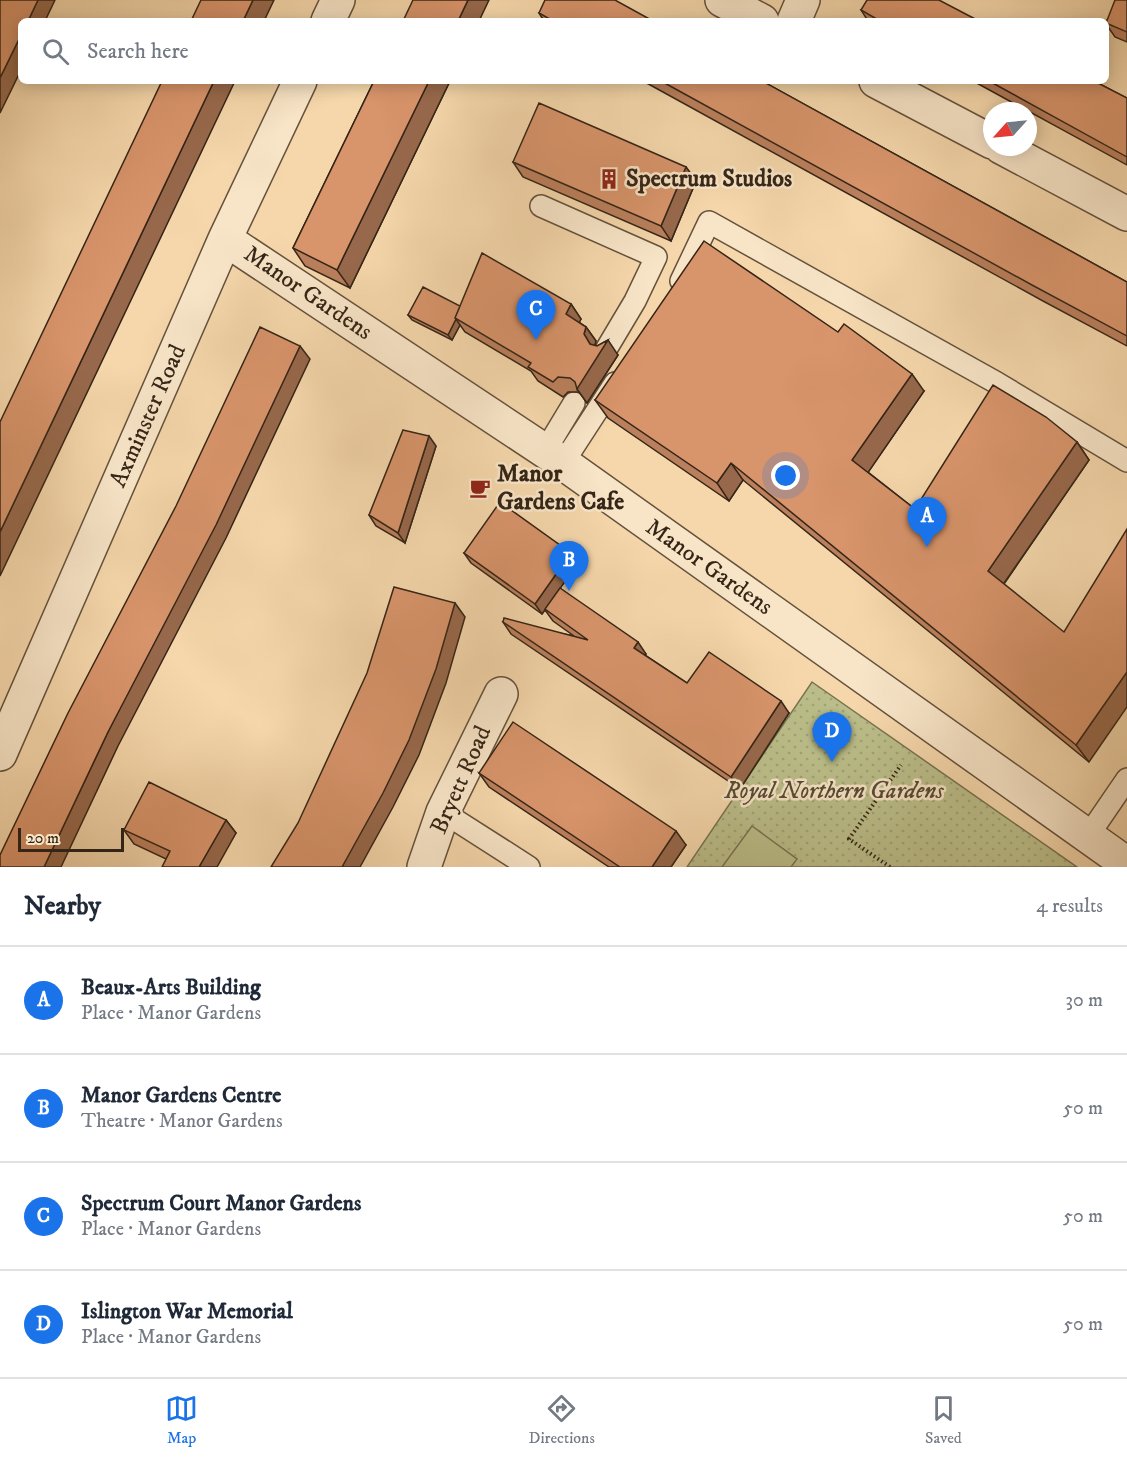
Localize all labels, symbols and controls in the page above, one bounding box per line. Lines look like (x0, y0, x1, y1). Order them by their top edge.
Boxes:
search box (18, 18, 1109, 84)
icon: search (39, 35, 72, 68)
text: Search here (87, 38, 189, 65)
north arrow (983, 102, 1037, 156)
place label: Spectrum Studios (626, 164, 792, 194)
building icon: Spectrum Studios (597, 167, 621, 191)
street label: Manor Gardens (238, 239, 378, 347)
pin: C (516, 290, 556, 340)
street label: Axminster Road (103, 340, 193, 492)
place label: Manor Gardens Cafe (497, 459, 624, 517)
your location (771, 461, 800, 490)
cafe icon: Manor Gardens Cafe (468, 476, 492, 500)
pin: A (908, 498, 946, 547)
street label: Manor Gardens (640, 512, 778, 622)
pin: B (550, 542, 588, 591)
pin: D (812, 712, 852, 762)
street label: Bryett Road (424, 721, 498, 839)
park label: Royal Northern Gardens (723, 776, 944, 806)
scale bar (18, 825, 124, 852)
text: 20 m (27, 828, 59, 848)
text: Nearby (24, 890, 101, 923)
text: 4 results (1036, 894, 1103, 919)
text: Beaux-Arts Building (81, 974, 261, 1001)
text: A (37, 988, 50, 1013)
text: 30 m (1065, 988, 1103, 1013)
text: Place · Manor Gardens (81, 1001, 261, 1026)
text: Manor Gardens Centre (81, 1082, 281, 1109)
text: B (37, 1096, 50, 1121)
text: 50 m (1063, 1096, 1103, 1121)
text: Theatre · Manor Gardens (81, 1109, 283, 1134)
text: Spectrum Court Manor Gardens (81, 1190, 361, 1217)
text: C (37, 1204, 50, 1229)
text: 50 m (1063, 1204, 1103, 1229)
text: Place · Manor Gardens (81, 1217, 261, 1242)
text: Islington War Memorial (81, 1298, 293, 1325)
text: D (36, 1312, 51, 1337)
text: 50 m (1063, 1312, 1103, 1337)
text: Place · Manor Gardens (81, 1325, 261, 1350)
tab: Map (165, 1392, 198, 1448)
tab: Directions (528, 1392, 595, 1448)
tab: Saved (925, 1392, 962, 1448)

